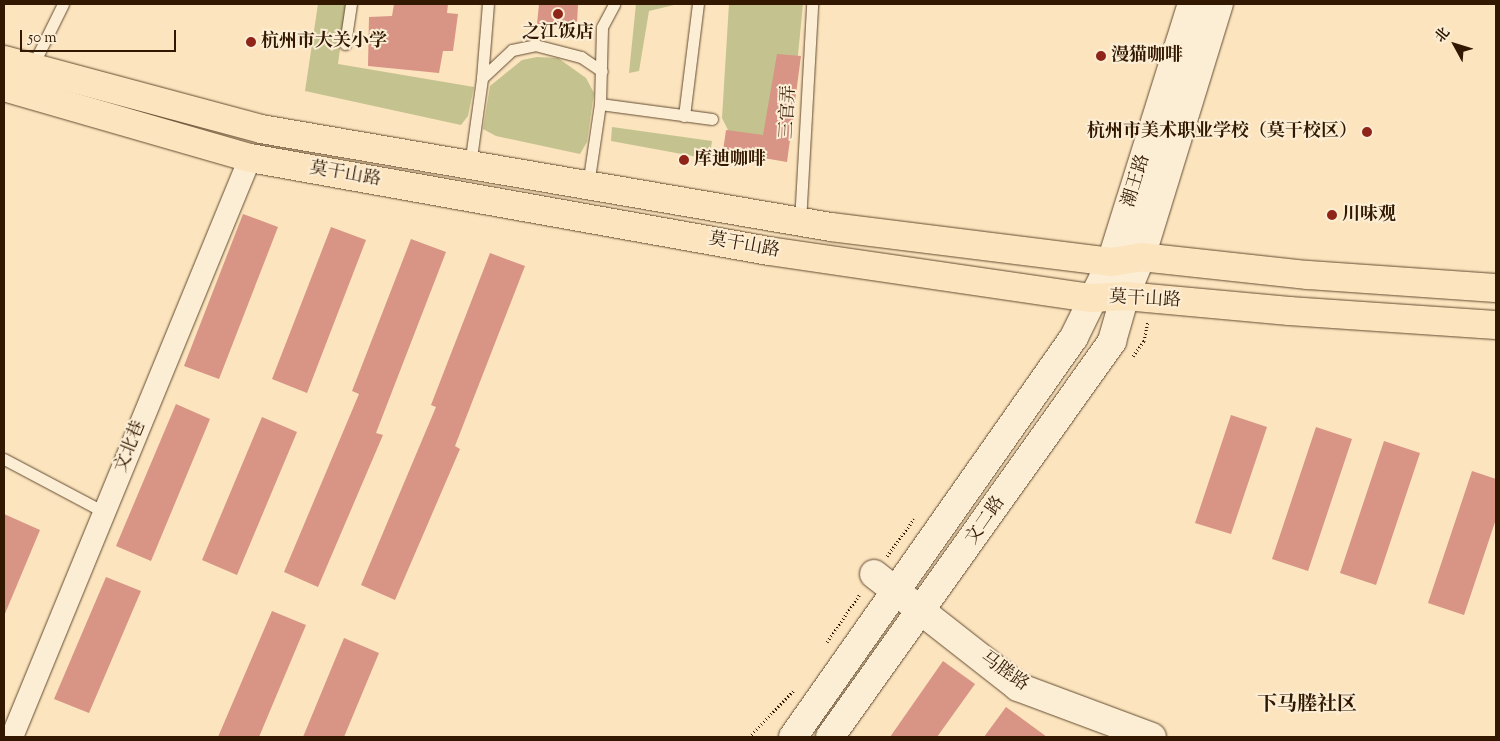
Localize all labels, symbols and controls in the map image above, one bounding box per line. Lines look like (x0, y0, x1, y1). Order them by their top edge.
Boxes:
marker: 之江饭店 (552, 8, 564, 20)
scale bar (22, 20, 179, 52)
north arrow (1430, 20, 1480, 70)
place label: 之江饭店 (522, 22, 594, 44)
text: 北 (1431, 24, 1456, 47)
text: 50 m (28, 28, 57, 49)
place label: 杭州市大关小学 (261, 31, 387, 53)
marker: 杭州市大关小学 (245, 36, 257, 48)
place label: 漫猫咖啡 (1111, 45, 1183, 67)
marker: 漫猫咖啡 (1095, 50, 1107, 62)
street label: 三官弄 (777, 84, 801, 140)
place label: 杭州市美术职业学校（莫干校区） (1087, 121, 1357, 143)
marker: 杭州市美术职业学校（莫干校区） (1361, 126, 1373, 138)
place label: 库迪咖啡 (694, 149, 766, 171)
street label: 潮王路 (1119, 152, 1155, 210)
marker: 库迪咖啡 (678, 154, 690, 166)
street label: 莫干山路 (308, 158, 382, 192)
place label: 川味观 (1342, 204, 1396, 226)
marker: 川味观 (1326, 209, 1338, 221)
street label: 莫干山路 (707, 229, 781, 263)
street label: 莫干山路 (1108, 287, 1182, 313)
street label: 文北巷 (111, 418, 151, 476)
street label: 文二路 (962, 493, 1010, 549)
street label: 马塍路 (976, 648, 1032, 696)
district label: 下马塍社区 (1257, 693, 1357, 717)

